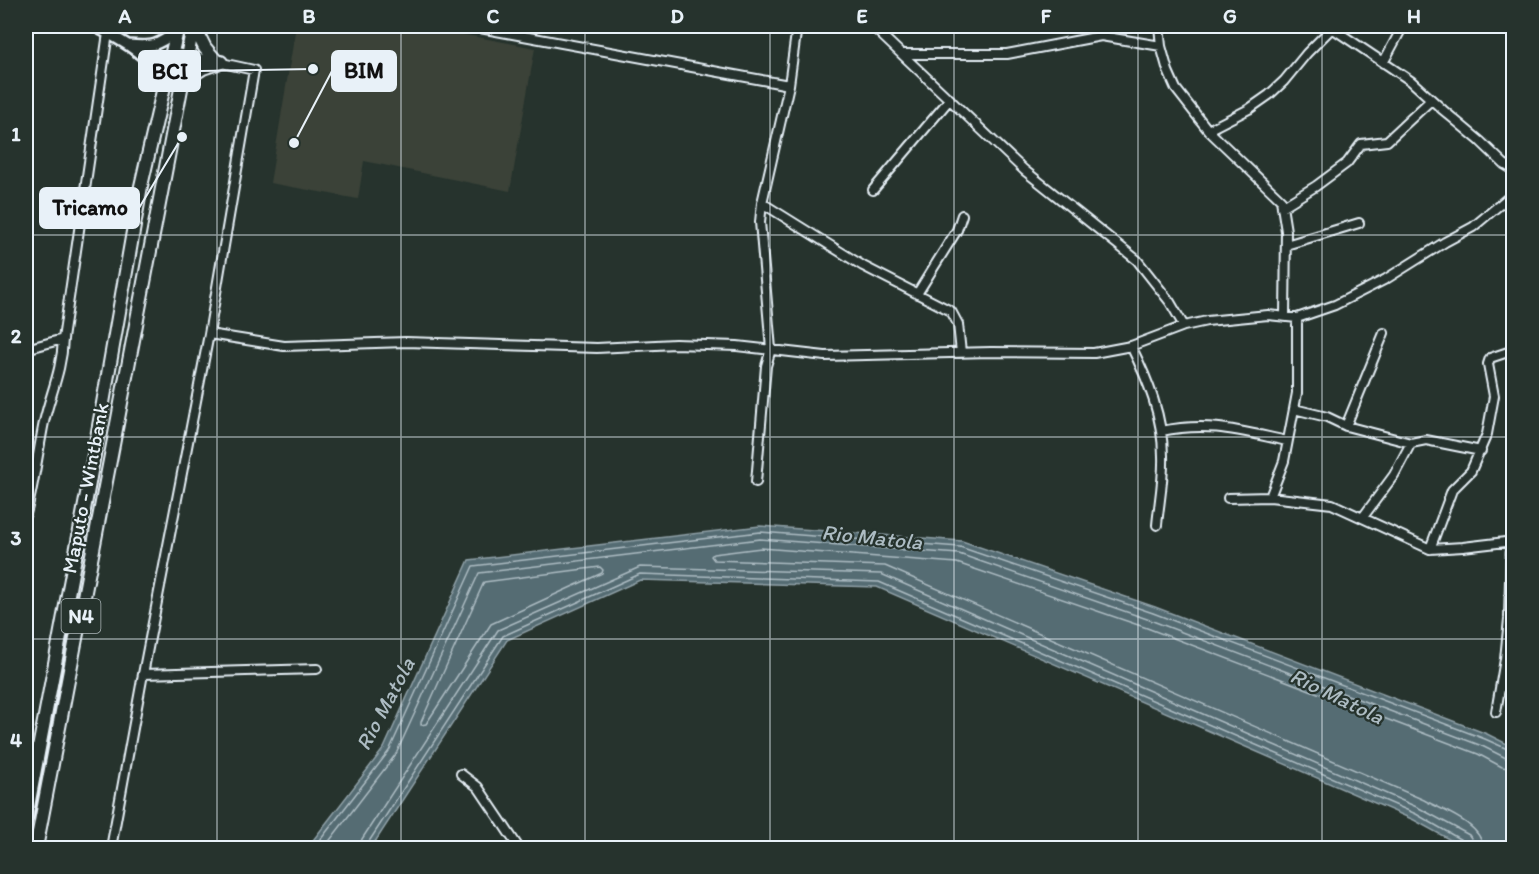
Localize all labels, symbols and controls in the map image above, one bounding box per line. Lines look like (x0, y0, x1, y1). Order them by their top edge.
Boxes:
text: A (118, 4, 132, 28)
text: B (303, 4, 316, 28)
text: C (487, 4, 500, 28)
text: D (670, 4, 684, 28)
text: E (856, 4, 868, 28)
text: F (1041, 4, 1052, 28)
text: G (1223, 4, 1237, 28)
text: H (1407, 4, 1421, 28)
callout: BCI (139, 51, 200, 91)
callout: BIM (332, 51, 396, 91)
text: BIM (344, 57, 384, 84)
text: BCI (152, 58, 188, 85)
text: 1 (11, 122, 21, 146)
callout: Tricamo (40, 188, 139, 228)
text: Tricamo (51, 194, 128, 221)
text: 2 (11, 324, 22, 348)
street label: Maputo - Wintbank (56, 400, 114, 575)
water label: Rio Matola (820, 518, 925, 556)
text: 3 (11, 526, 22, 550)
road number: N4 (62, 599, 100, 633)
water label: Rio Matola (349, 652, 421, 755)
water label: Rio Matola (1286, 662, 1389, 731)
text: 4 (10, 728, 22, 752)

